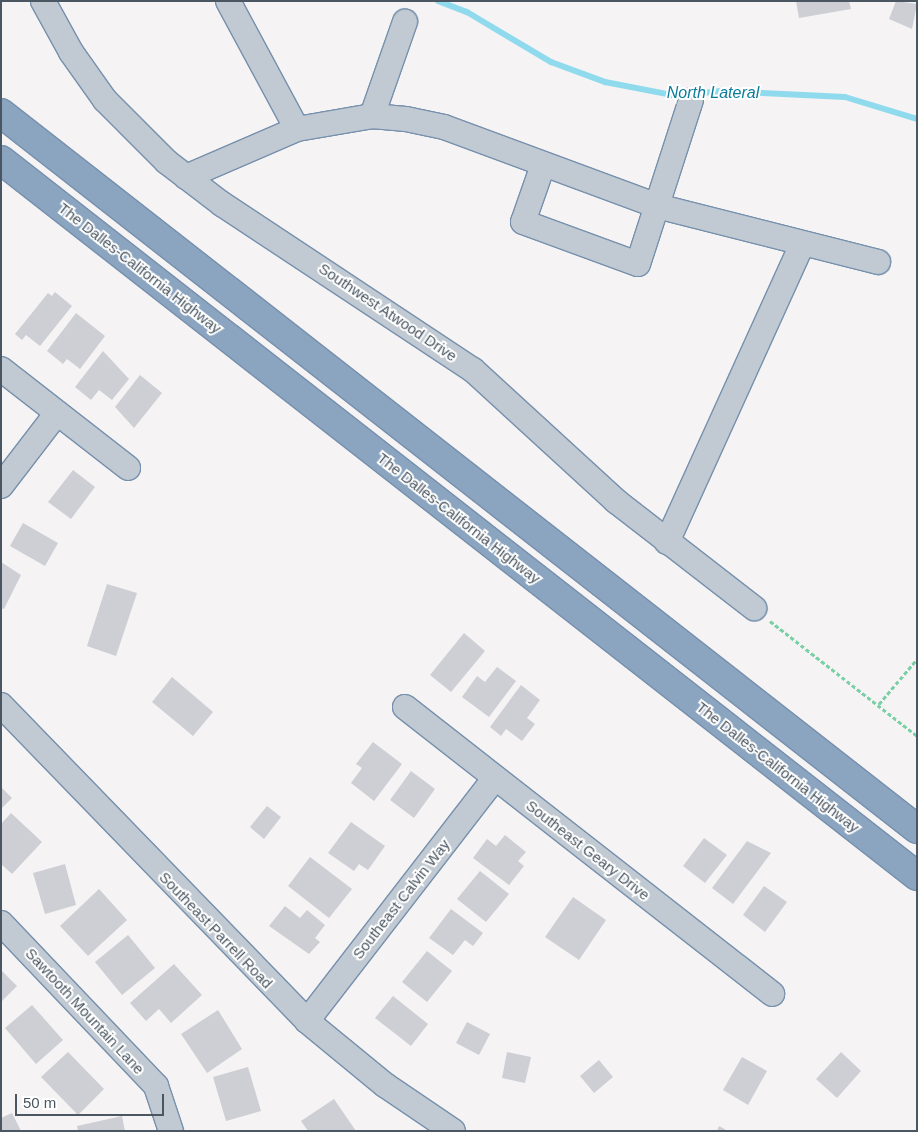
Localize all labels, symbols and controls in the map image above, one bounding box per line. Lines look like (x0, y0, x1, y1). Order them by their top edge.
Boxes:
water label: North Lateral (667, 83, 759, 103)
street label: The Dalles-California Highway (55, 199, 225, 337)
street label: Southwest Atwood Drive (315, 259, 461, 365)
street label: The Dalles-California Highway (374, 449, 544, 587)
street label: The Dalles-California Highway (693, 698, 863, 836)
street label: Southeast Geary Drive (523, 796, 653, 904)
street label: Southeast Calvin Way (349, 836, 453, 962)
street label: Southeast Parrell Road (156, 868, 276, 992)
street label: Sawtooth Mountain Lane (22, 944, 148, 1078)
scale bar (18, 1084, 166, 1116)
text: 50 m (23, 1094, 56, 1111)

